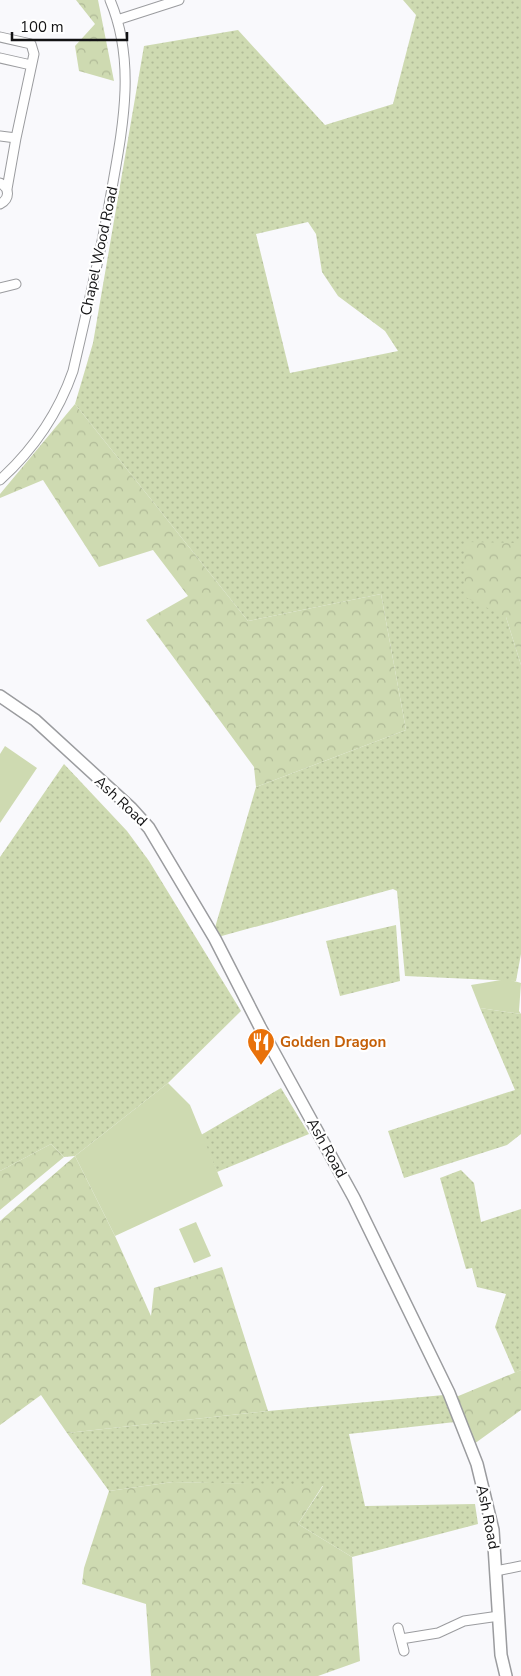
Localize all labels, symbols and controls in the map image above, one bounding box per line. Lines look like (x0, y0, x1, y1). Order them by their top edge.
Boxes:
scale bar (12, 10, 128, 42)
text: 100 m (20, 17, 64, 37)
street label: Chapel Wood Road (76, 185, 122, 317)
street label: Ash Road (90, 771, 152, 831)
restaurant icon: Golden Dragon (246, 1027, 276, 1066)
place label: Golden Dragon (280, 1032, 386, 1052)
street label: Ash Road (302, 1115, 352, 1181)
street label: Ash Road (472, 1483, 504, 1551)

